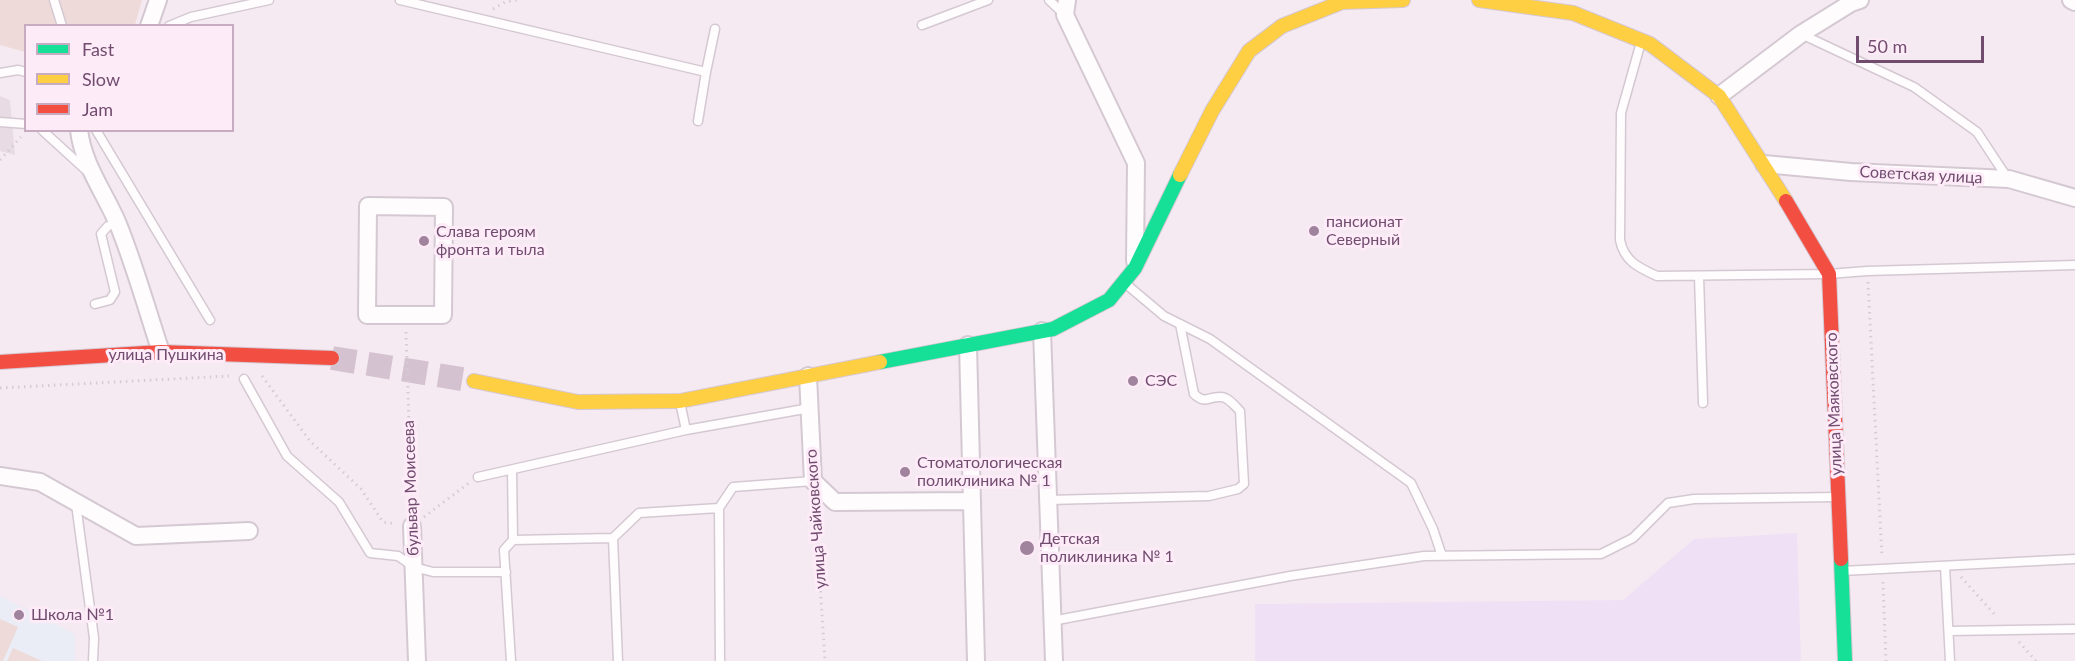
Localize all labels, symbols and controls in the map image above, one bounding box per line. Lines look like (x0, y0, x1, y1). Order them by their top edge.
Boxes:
legend (24, 24, 234, 132)
scale bar (1859, 24, 1986, 62)
text: 50 m (1867, 35, 1907, 57)
text: Fast (82, 38, 114, 60)
text: Slow (82, 68, 120, 90)
text: Jam (82, 98, 113, 120)
street label: Советская улица (1859, 162, 1983, 188)
place label: пансионат Северный (1326, 212, 1403, 250)
place label: Слава героям фронта и тыла (436, 222, 545, 260)
marker: пансионат Северный (1307, 224, 1321, 238)
marker: Слава героям фронта и тыла (417, 234, 431, 248)
street label: улица Маяковского (1822, 332, 1846, 476)
street label: улица Пушкина (108, 345, 224, 365)
place label: СЭС (1145, 371, 1177, 391)
marker: СЭС (1126, 374, 1140, 388)
street label: бульвар Моисеева (399, 420, 423, 556)
street label: улица Чайковского (802, 448, 830, 590)
place label: Стоматологическая поликлиника № 1 (917, 453, 1063, 491)
marker: Стоматологическая поликлиника № 1 (898, 465, 912, 479)
place label: Детская поликлиника № 1 (1040, 529, 1174, 567)
marker: Детская поликлиника № 1 (1018, 539, 1036, 557)
place label: Школа №1 (31, 605, 114, 625)
marker: Школа №1 (12, 608, 26, 622)

